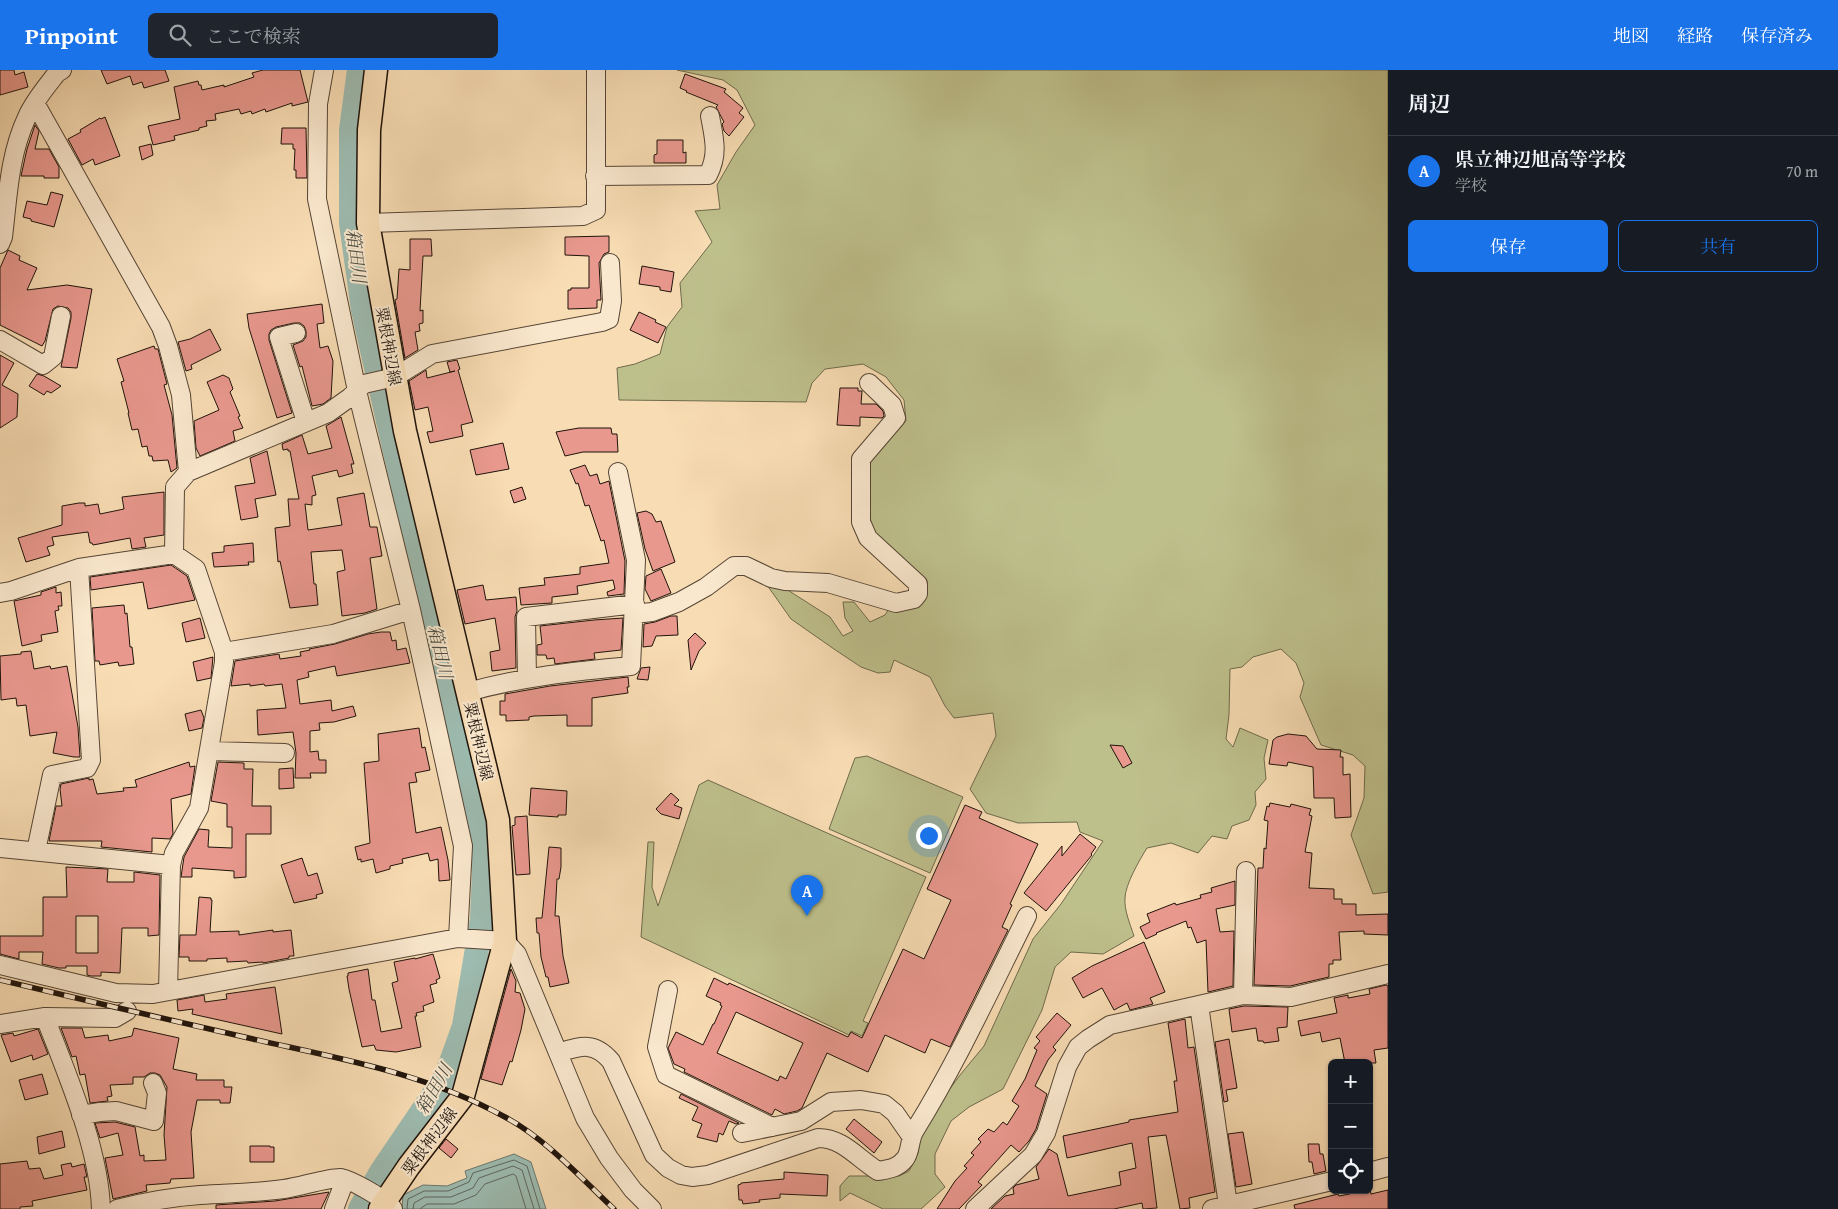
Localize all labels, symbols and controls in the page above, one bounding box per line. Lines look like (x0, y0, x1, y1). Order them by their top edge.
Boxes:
search box (148, 13, 498, 58)
text: Pinpoint (25, 18, 118, 53)
icon: search (166, 21, 194, 49)
text: ここで検索 (206, 22, 301, 50)
text: 地図 (1613, 22, 1649, 49)
text: 経路 (1677, 22, 1713, 49)
text: 保存済み (1741, 22, 1813, 49)
text: 周辺 (1408, 88, 1450, 119)
text: 県立神辺旭高等学校 (1455, 145, 1626, 173)
text: A (1419, 159, 1429, 183)
text: 70 m (1786, 159, 1818, 183)
text: 学校 (1455, 173, 1487, 197)
button: 保存 (1408, 220, 1608, 272)
button: 共有 (1618, 220, 1818, 272)
water label: 箱田川 (340, 227, 373, 286)
street label: 粟根神辺線 (370, 305, 408, 387)
water label: 箱田川 (421, 623, 460, 683)
street label: 粟根神辺線 (458, 699, 500, 783)
your location (916, 823, 942, 849)
pin: A (791, 875, 823, 916)
water label: 箱田川 (408, 1057, 460, 1119)
map controls (1328, 1059, 1373, 1194)
button: + (1328, 1059, 1373, 1104)
street label: 粟根神辺線 (395, 1102, 463, 1180)
button: − (1328, 1104, 1373, 1149)
button: locate (1328, 1149, 1373, 1194)

